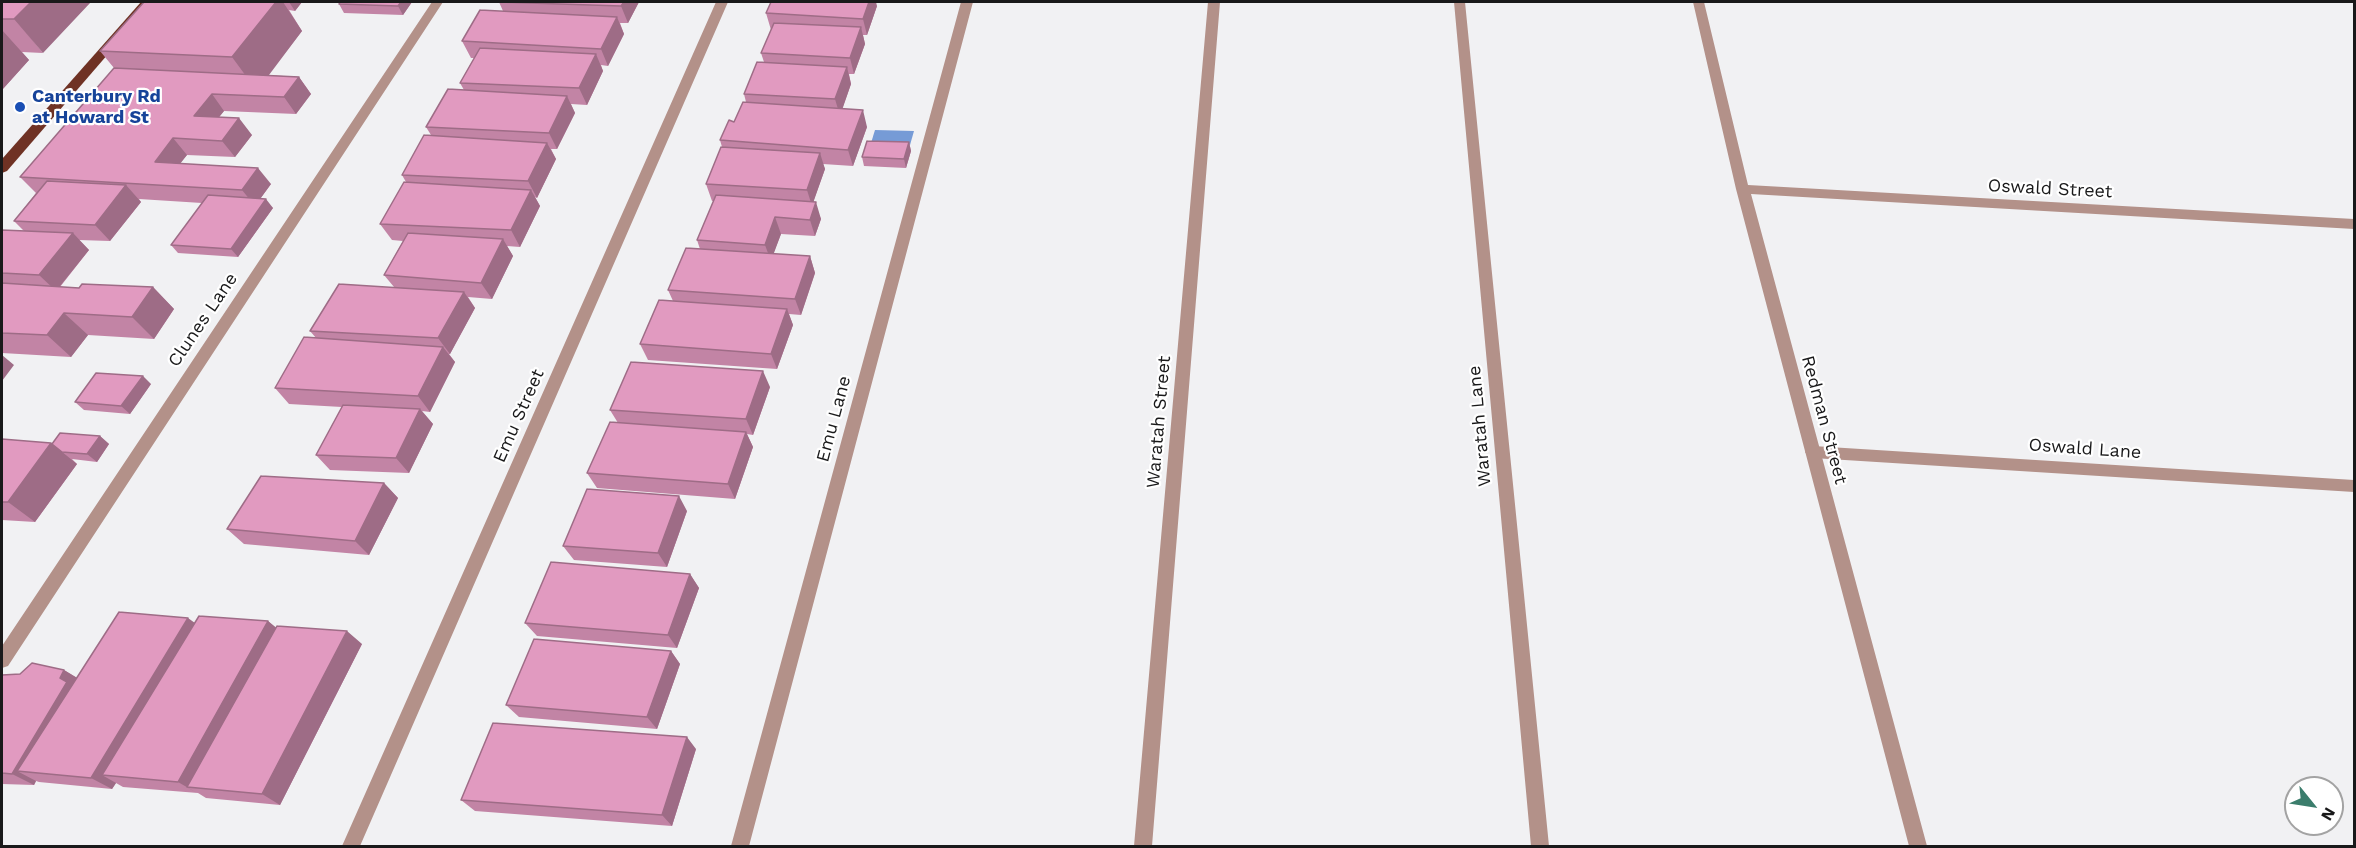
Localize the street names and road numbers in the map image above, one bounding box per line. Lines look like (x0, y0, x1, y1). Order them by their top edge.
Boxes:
street label: Oswald Street (1987, 175, 2113, 203)
street label: Clunes Lane (164, 269, 242, 371)
street label: Redman Street (1796, 353, 1852, 487)
street label: Waratah Street (1142, 355, 1176, 489)
street label: Waratah Lane (1464, 365, 1496, 487)
street label: Emu Street (489, 366, 549, 466)
street label: Emu Lane (812, 374, 856, 464)
street label: Oswald Lane (2028, 434, 2142, 464)

